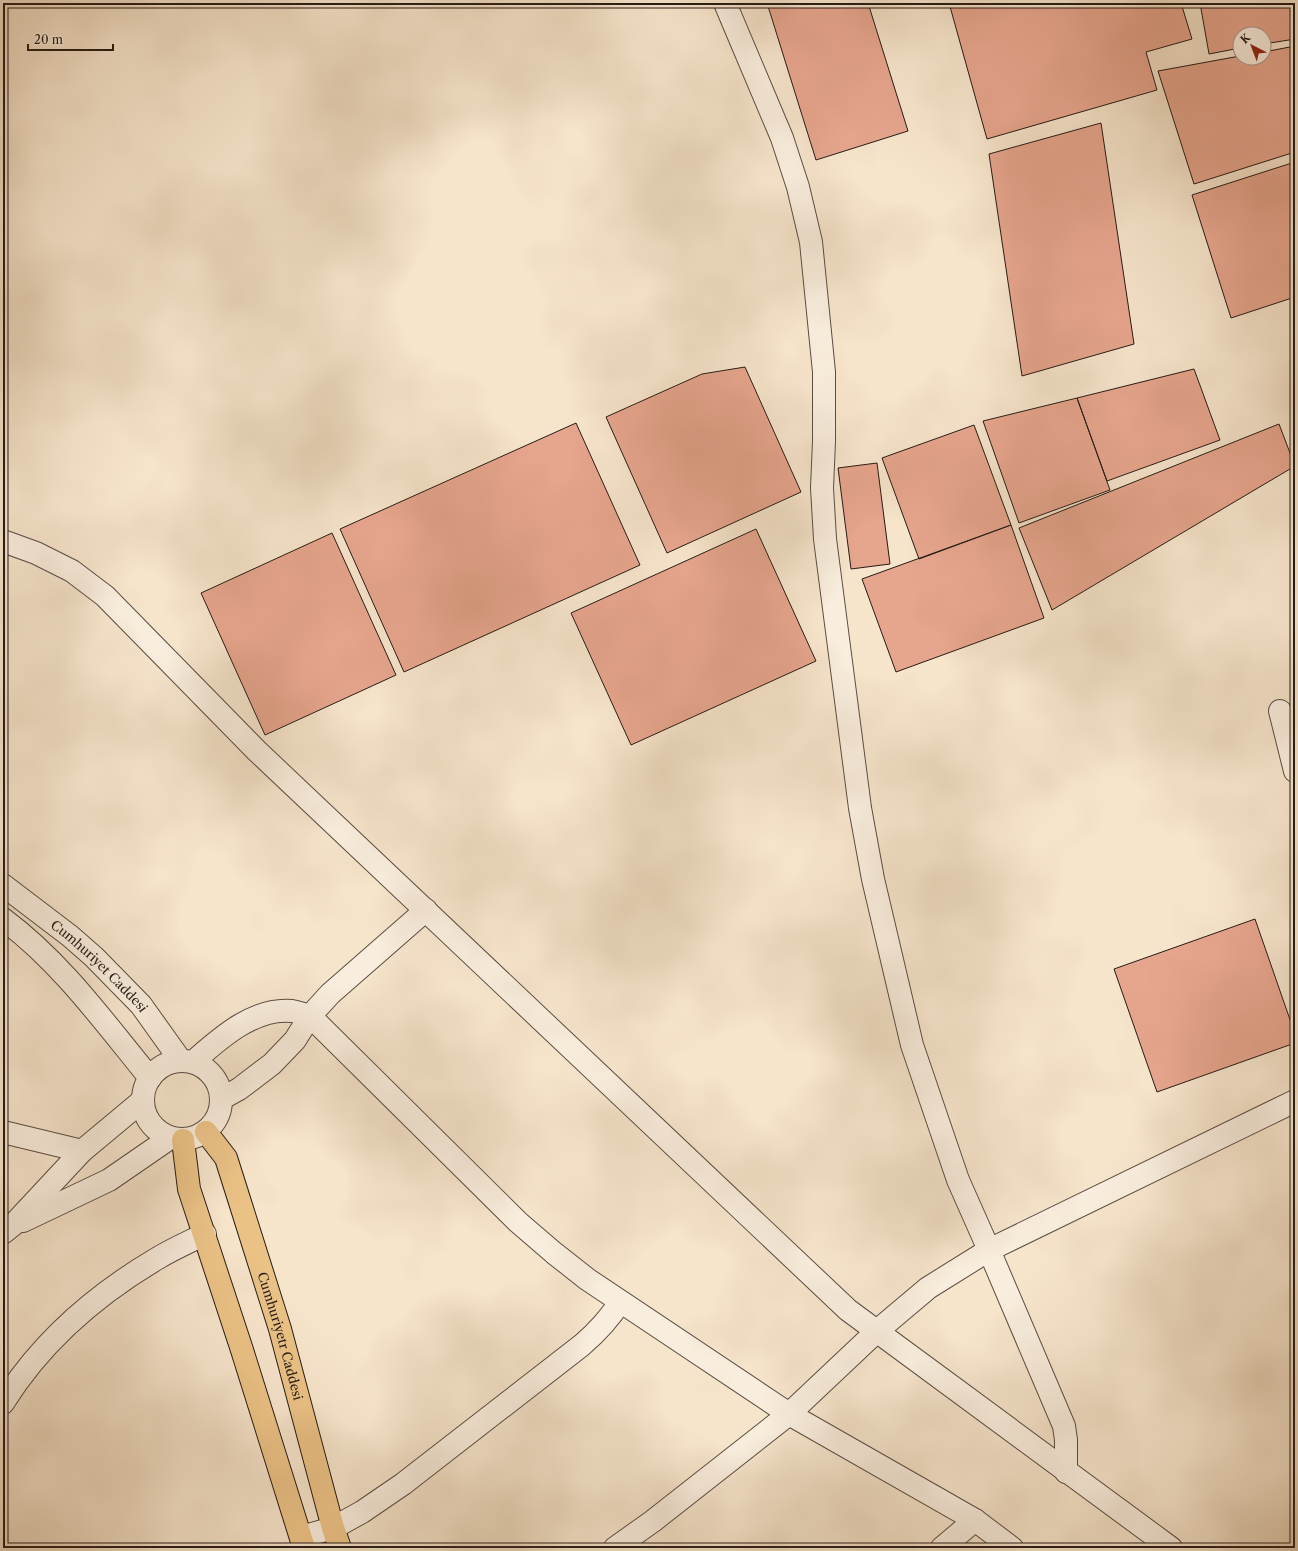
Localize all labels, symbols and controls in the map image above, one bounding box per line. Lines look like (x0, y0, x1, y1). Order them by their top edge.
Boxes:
scale bar (28, 26, 113, 52)
north arrow (1232, 26, 1272, 66)
text: K (1237, 30, 1254, 47)
text: 20 m (34, 32, 63, 47)
street label: Cumhuriyet Caddesi (48, 916, 151, 1015)
street label: Cumhuriyetr Caddesi (254, 1270, 307, 1402)

